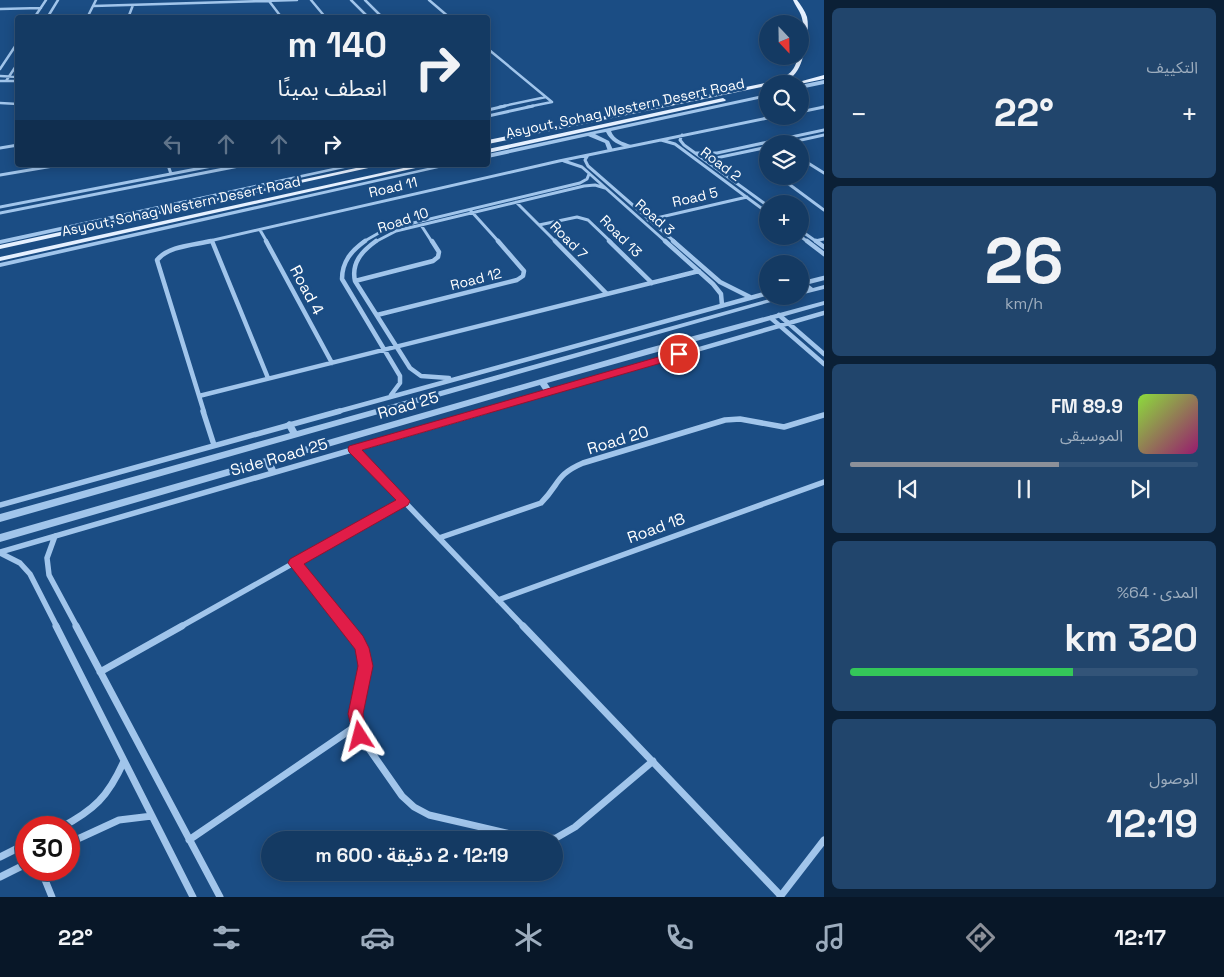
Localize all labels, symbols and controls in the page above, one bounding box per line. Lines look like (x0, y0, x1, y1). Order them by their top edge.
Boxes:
north arrow (759, 15, 809, 65)
map controls (759, 15, 809, 305)
text: 140 m (287, 23, 387, 67)
icon: right (405, 35, 470, 100)
text: التكييف (1146, 57, 1198, 78)
text: انعطف يمينًا (278, 74, 387, 102)
street label: Asyout, Sohag Western Desert Road (504, 74, 746, 142)
button: search (759, 75, 809, 125)
text: 22° (994, 89, 1054, 137)
text: − (850, 96, 867, 132)
text: + (1181, 96, 1198, 132)
icon: left (159, 130, 187, 158)
icon: ahead (212, 130, 240, 158)
icon: ahead (265, 130, 293, 158)
icon: right (318, 130, 346, 158)
button: layers (759, 135, 809, 185)
street label: Road 2 (697, 143, 745, 185)
street label: Asyout, Sohag Western Desert Road (60, 172, 302, 240)
street label: Road 11 (367, 173, 419, 201)
street label: Road 5 (670, 183, 720, 211)
street label: Road 3 (632, 195, 678, 239)
button: + (759, 195, 809, 245)
street label: Road 10 (375, 203, 431, 237)
street label: Road 13 (596, 211, 646, 261)
street label: Road 7 (546, 217, 592, 263)
text: 26 (985, 219, 1063, 302)
button: − (759, 255, 809, 305)
street label: Road 4 (285, 261, 329, 319)
street label: Road 12 (448, 264, 504, 294)
text: km/h (1005, 293, 1043, 314)
pin (658, 333, 700, 375)
icon: arrive (665, 340, 693, 368)
street label: Road 25 (375, 386, 441, 424)
text: 89.9 FM (1051, 394, 1123, 419)
street label: Road 20 (585, 421, 651, 459)
text: الموسيقى (1060, 425, 1123, 446)
street label: Side Road 25 (228, 433, 330, 481)
icon: previous (894, 475, 922, 503)
icon: pause (1010, 475, 1038, 503)
icon: next (1126, 475, 1154, 503)
street label: Road 18 (624, 508, 688, 548)
text: المدى · 64% (1117, 582, 1198, 603)
text: 320 km (1064, 614, 1198, 662)
position arrow (333, 709, 385, 761)
text: الوصول (1149, 768, 1198, 789)
text: 12:19 (1106, 800, 1198, 848)
speed limit sign: 30 (15, 816, 80, 881)
text: 12:19 · 2 دقيقة · 600 m (315, 843, 509, 868)
icon: filters (209, 920, 244, 955)
icon: car (360, 920, 395, 955)
icon: climate (511, 920, 546, 955)
icon: phone (662, 920, 697, 955)
icon: music (813, 920, 848, 955)
icon: directions (963, 920, 998, 955)
text: 22° (58, 923, 93, 951)
text: 12:17 (1114, 923, 1166, 951)

